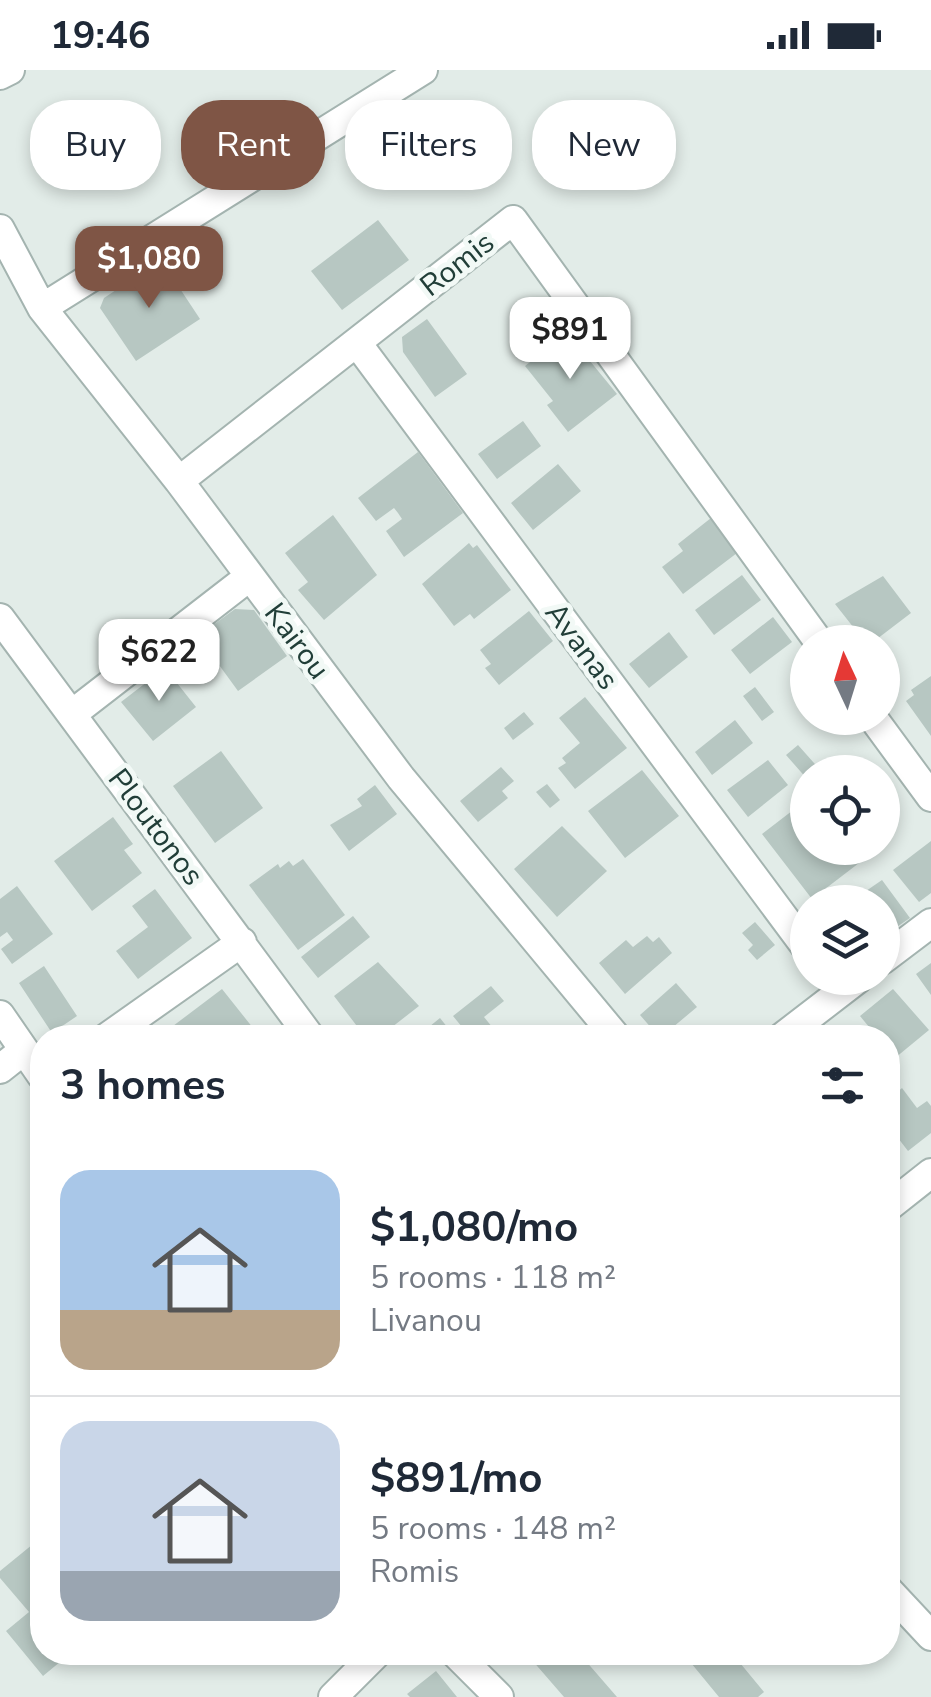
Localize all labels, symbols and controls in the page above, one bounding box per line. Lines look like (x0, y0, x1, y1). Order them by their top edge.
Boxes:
text: 19:46 (50, 10, 151, 61)
chip: Buy (30, 100, 161, 190)
chip: Rent (181, 100, 325, 190)
chip: Filters (345, 100, 512, 190)
chip: New (532, 100, 676, 190)
street label: Romis (412, 223, 503, 306)
pin: $1,080 (68, 226, 230, 311)
text: $1,080 (97, 237, 201, 280)
pin: $891 (511, 297, 629, 382)
text: $891 (532, 308, 608, 351)
street label: Avanas (535, 594, 628, 698)
street label: Kairou (254, 595, 339, 688)
pin: $622 (100, 619, 218, 704)
north arrow (790, 625, 900, 735)
map controls (790, 625, 900, 995)
text: $622 (121, 630, 197, 673)
button: locate (790, 755, 900, 865)
street label: Ploutonos (98, 760, 213, 894)
button: layers (790, 885, 900, 995)
text: 3 homes (60, 1057, 225, 1114)
icon: filters (815, 1058, 870, 1113)
text: $1,080/mo (370, 1199, 578, 1256)
icon: home (140, 1210, 260, 1330)
text: 5 rooms · 118 m² (370, 1256, 616, 1299)
text: Livanou (370, 1299, 482, 1342)
text: $891/mo (370, 1450, 542, 1507)
icon: home (140, 1461, 260, 1581)
text: 5 rooms · 148 m² (370, 1507, 616, 1550)
text: Romis (370, 1550, 459, 1593)

